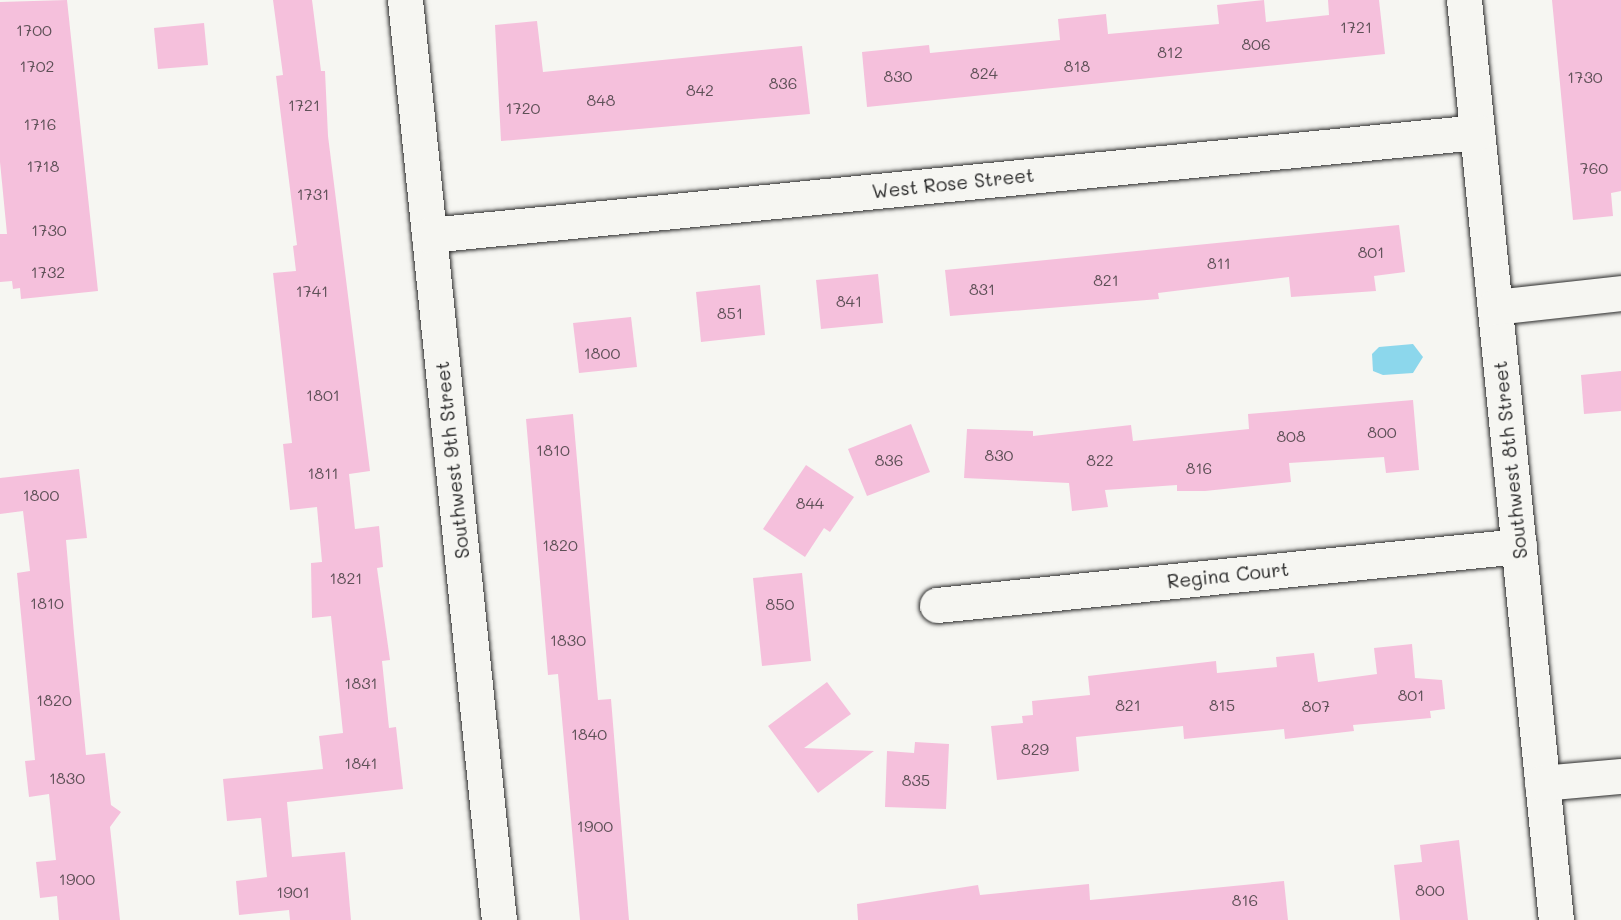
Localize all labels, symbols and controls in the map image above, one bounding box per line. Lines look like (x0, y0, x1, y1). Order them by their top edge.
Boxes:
house number: 1721 (1340, 17, 1372, 37)
house number: 1700 (16, 20, 52, 40)
house number: 806 (1241, 34, 1271, 54)
house number: 812 (1157, 42, 1183, 62)
house number: 1702 (20, 56, 54, 76)
house number: 818 (1064, 56, 1090, 76)
house number: 824 (970, 63, 998, 83)
house number: 830 (884, 66, 912, 86)
house number: 1730 (1567, 67, 1603, 87)
house number: 836 (769, 73, 797, 93)
house number: 842 (686, 80, 714, 100)
house number: 848 (587, 90, 615, 110)
house number: 1721 (288, 95, 320, 115)
house number: 1720 (506, 98, 540, 118)
house number: 1716 (24, 114, 56, 134)
house number: 1718 (27, 156, 59, 176)
house number: 760 (1580, 158, 1608, 178)
street label: West Rose Street (871, 163, 1035, 203)
house number: 1731 (297, 184, 329, 204)
house number: 1730 (31, 220, 67, 240)
house number: 801 (1358, 242, 1384, 262)
house number: 811 (1207, 253, 1231, 273)
house number: 1732 (31, 262, 65, 282)
house number: 821 (1093, 270, 1119, 290)
house number: 831 (969, 279, 995, 299)
house number: 1741 (296, 281, 328, 301)
house number: 841 (836, 291, 862, 311)
house number: 851 (717, 303, 743, 323)
house number: 1800 (584, 343, 620, 363)
street label: Southwest 9th Street (430, 360, 474, 560)
street label: Southwest 8th Street (1488, 360, 1532, 560)
house number: 1801 (306, 385, 340, 405)
house number: 800 (1367, 422, 1397, 442)
house number: 808 (1276, 426, 1306, 446)
house number: 1810 (536, 440, 570, 460)
house number: 830 (985, 445, 1013, 465)
house number: 836 (875, 450, 903, 470)
house number: 822 (1086, 450, 1114, 470)
house number: 816 (1186, 458, 1212, 478)
house number: 1811 (307, 463, 339, 483)
house number: 1800 (23, 485, 59, 505)
house number: 844 (796, 493, 824, 513)
house number: 1820 (542, 535, 578, 555)
street label: Regina Court (1166, 557, 1290, 593)
house number: 1821 (330, 568, 362, 588)
house number: 1810 (30, 593, 64, 613)
house number: 850 (766, 594, 794, 614)
house number: 1830 (550, 630, 586, 650)
house number: 1831 (344, 673, 378, 693)
house number: 801 (1398, 685, 1424, 705)
house number: 1820 (36, 690, 72, 710)
house number: 821 (1115, 695, 1141, 715)
house number: 815 (1209, 695, 1235, 715)
house number: 807 (1302, 696, 1330, 716)
house number: 1840 (571, 724, 607, 744)
house number: 829 (1021, 739, 1049, 759)
house number: 1841 (344, 753, 378, 773)
house number: 1830 (49, 768, 85, 788)
house number: 835 (902, 770, 930, 790)
house number: 1900 (577, 816, 613, 836)
house number: 1900 (59, 869, 95, 889)
house number: 800 (1415, 880, 1445, 900)
house number: 1901 (276, 882, 310, 902)
house number: 816 (1232, 890, 1258, 910)

